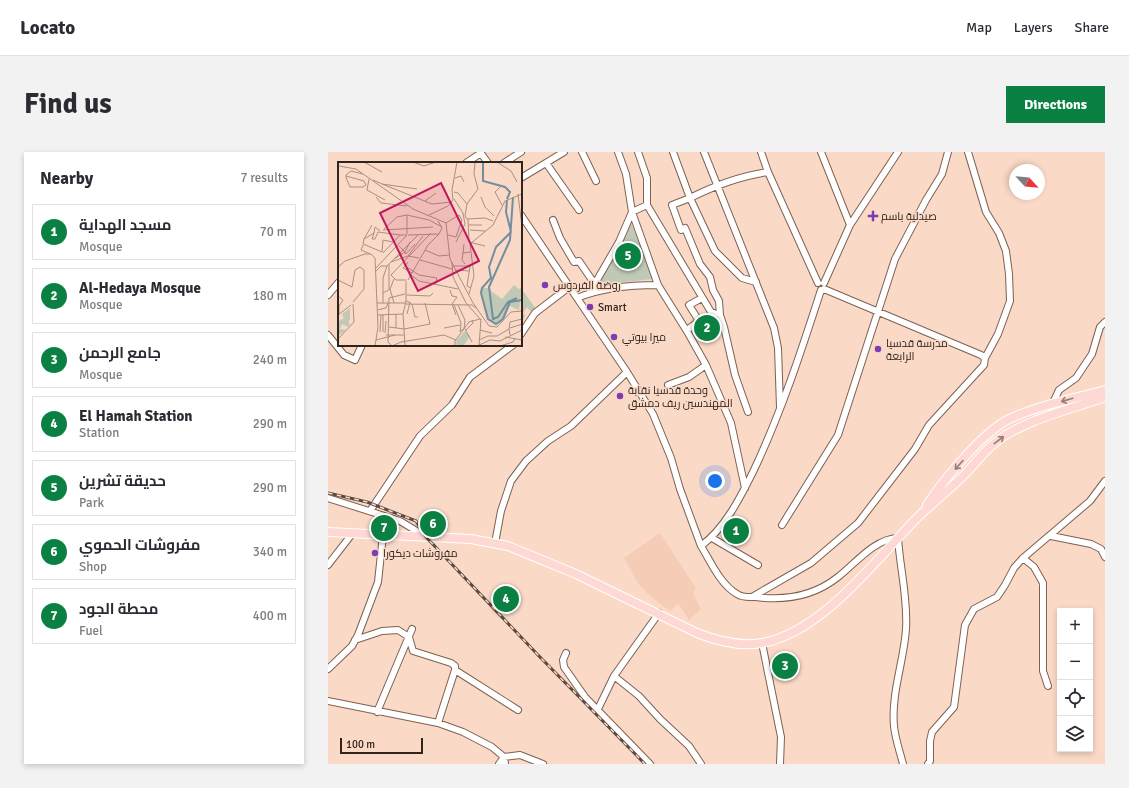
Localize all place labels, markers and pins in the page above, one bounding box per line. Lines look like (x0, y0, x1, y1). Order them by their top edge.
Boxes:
place label: صيدلية باسم (881, 210, 937, 224)
marker: صيدلية باسم (868, 211, 878, 221)
pin: 5 (615, 241, 641, 271)
place label: روضة الفردوس (553, 279, 621, 292)
marker: روضة الفردوس (540, 280, 550, 290)
place label: Smart (598, 301, 627, 314)
marker: Smart (585, 302, 595, 312)
pin: 2 (694, 313, 720, 343)
place label: ميرا بيوتي (622, 331, 666, 346)
marker: ميرا بيوتي (609, 332, 619, 342)
place label: مدرسة قدسيا الرابعة (886, 337, 948, 363)
marker: مدرسة قدسيا الرابعة (873, 344, 883, 354)
place label: وحدة قدسيا نقابة المهندسين ريف دمشق (628, 384, 733, 410)
marker: وحدة قدسيا نقابة المهندسين ريف دمشق (615, 391, 625, 401)
pin: 6 (420, 509, 446, 539)
pin: 7 (371, 513, 397, 543)
pin: 1 (723, 516, 749, 546)
place label: مفروشات ديكورا (383, 547, 458, 560)
marker: مفروشات ديكورا (370, 548, 380, 558)
pin: 4 (493, 584, 519, 614)
pin: 3 (772, 651, 798, 681)

